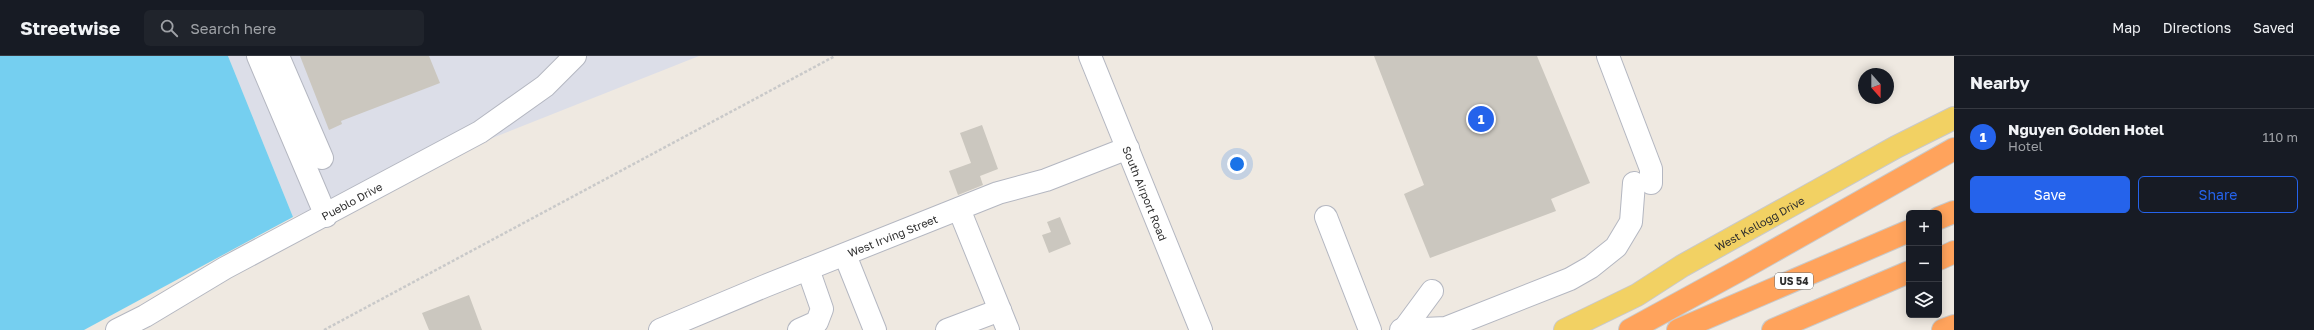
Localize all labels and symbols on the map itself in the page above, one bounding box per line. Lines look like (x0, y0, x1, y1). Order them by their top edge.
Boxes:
north arrow (1858, 68, 1894, 104)
pin: 1 (1468, 104, 1494, 134)
street label: South Airport Road (1121, 144, 1171, 242)
your location (1227, 154, 1247, 174)
street label: Pueblo Drive (319, 179, 384, 222)
street label: West Kellogg Drive (1712, 193, 1806, 253)
street label: West Irving Street (846, 211, 939, 259)
road number: US 54 (1775, 273, 1813, 289)

